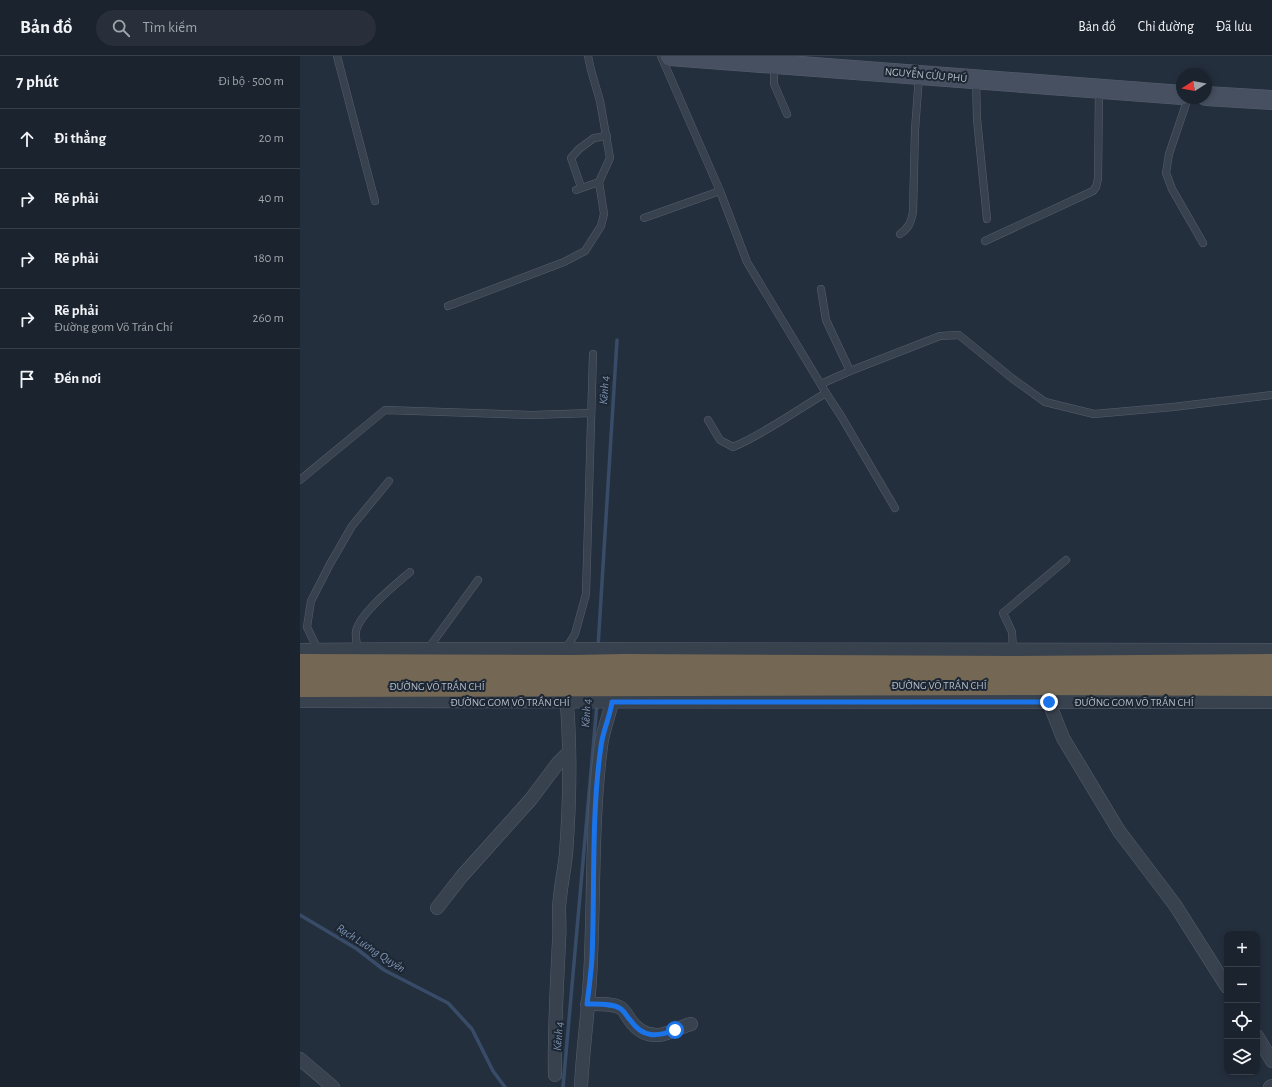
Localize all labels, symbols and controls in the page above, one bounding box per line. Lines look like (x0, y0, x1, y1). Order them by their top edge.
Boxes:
search box (96, 10, 376, 46)
icon: search (110, 17, 132, 39)
text: Bản đồ (20, 18, 72, 37)
text: Tìm kiếm (142, 20, 197, 35)
text: Bản đồ (1078, 20, 1116, 34)
text: Chỉ đường (1138, 20, 1194, 34)
text: Đã lưu (1216, 20, 1252, 34)
street label: NGUYỄN CỬU PHÚ (884, 64, 968, 84)
north arrow (1176, 68, 1212, 104)
text: 7 phút (16, 73, 58, 90)
text: Đi bộ · 500 m (218, 75, 284, 88)
icon: ahead (16, 128, 38, 150)
text: Đi thẳng (54, 131, 106, 146)
text: 20 m (259, 132, 284, 145)
icon: right (16, 188, 38, 210)
text: Rẽ phải (54, 191, 99, 206)
text: 40 m (258, 192, 284, 205)
icon: right (16, 248, 38, 270)
text: Rẽ phải (54, 251, 99, 266)
text: 180 m (254, 252, 284, 265)
text: Rẽ phải (54, 303, 99, 318)
icon: right (16, 308, 38, 330)
text: 260 m (253, 312, 284, 325)
text: Đường gom Võ Trần Chí (54, 321, 173, 334)
icon: arrive (16, 368, 38, 390)
text: Đến nơi (54, 371, 101, 386)
water label: Kênh 4 (597, 375, 611, 405)
street label: ĐƯỜNG VÕ TRẦN CHÍ (891, 678, 987, 691)
street label: ĐƯỜNG VÕ TRẦN CHÍ (389, 679, 485, 692)
route end (1040, 693, 1058, 711)
street label: ĐƯỜNG GOM VÕ TRẦN CHÍ (450, 695, 570, 708)
street label: ĐƯỜNG GOM VÕ TRẦN CHÍ (1074, 695, 1194, 708)
water label: Kênh 4 (579, 698, 593, 728)
water label: Rạch Lương Quyền (334, 921, 407, 975)
map controls (1224, 931, 1260, 1075)
button: + (1224, 931, 1260, 967)
button: − (1224, 967, 1260, 1003)
button: locate (1224, 1003, 1260, 1039)
water label: Kênh 4 (551, 1021, 565, 1051)
route start (666, 1021, 684, 1039)
button: layers (1224, 1039, 1260, 1075)

